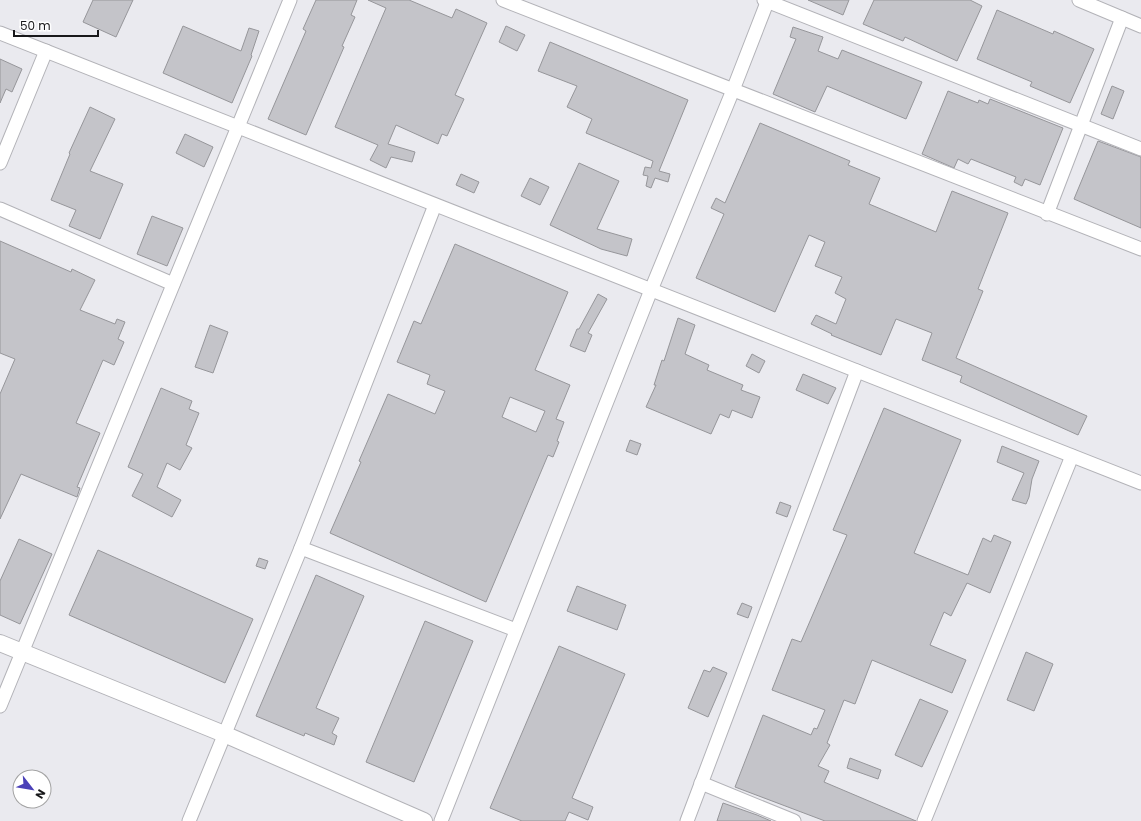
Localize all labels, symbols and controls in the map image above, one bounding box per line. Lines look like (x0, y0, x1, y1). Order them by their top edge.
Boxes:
scale bar (14, 12, 98, 38)
text: 50 m (20, 17, 51, 34)
north arrow (12, 769, 52, 809)
text: N (32, 786, 50, 802)

